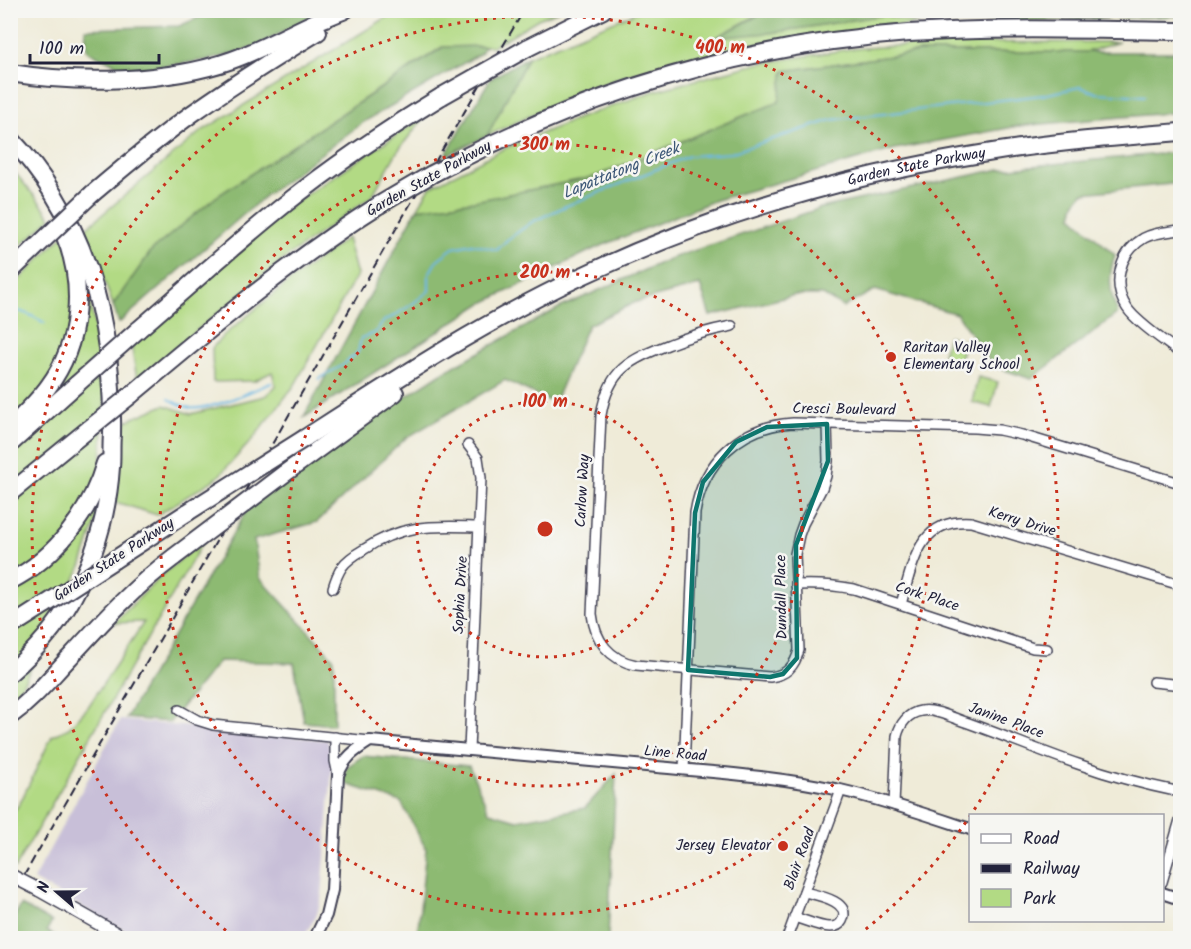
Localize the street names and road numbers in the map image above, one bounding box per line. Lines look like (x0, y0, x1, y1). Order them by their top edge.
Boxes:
street label: Garden State Parkway (362, 134, 497, 223)
street label: Garden State Parkway (845, 141, 988, 193)
street label: Cresci Boulevard (792, 397, 896, 423)
street label: Carlow Way (569, 453, 597, 528)
street label: Kerry Drive (985, 500, 1059, 544)
street label: Garden State Parkway (49, 511, 180, 608)
street label: Dundall Place (769, 554, 795, 640)
street label: Sophia Drive (447, 555, 475, 635)
street label: Cork Place (892, 575, 962, 619)
street label: Janine Place (965, 696, 1047, 746)
street label: Line Road (643, 739, 708, 769)
street label: Blair Road (778, 824, 823, 894)

